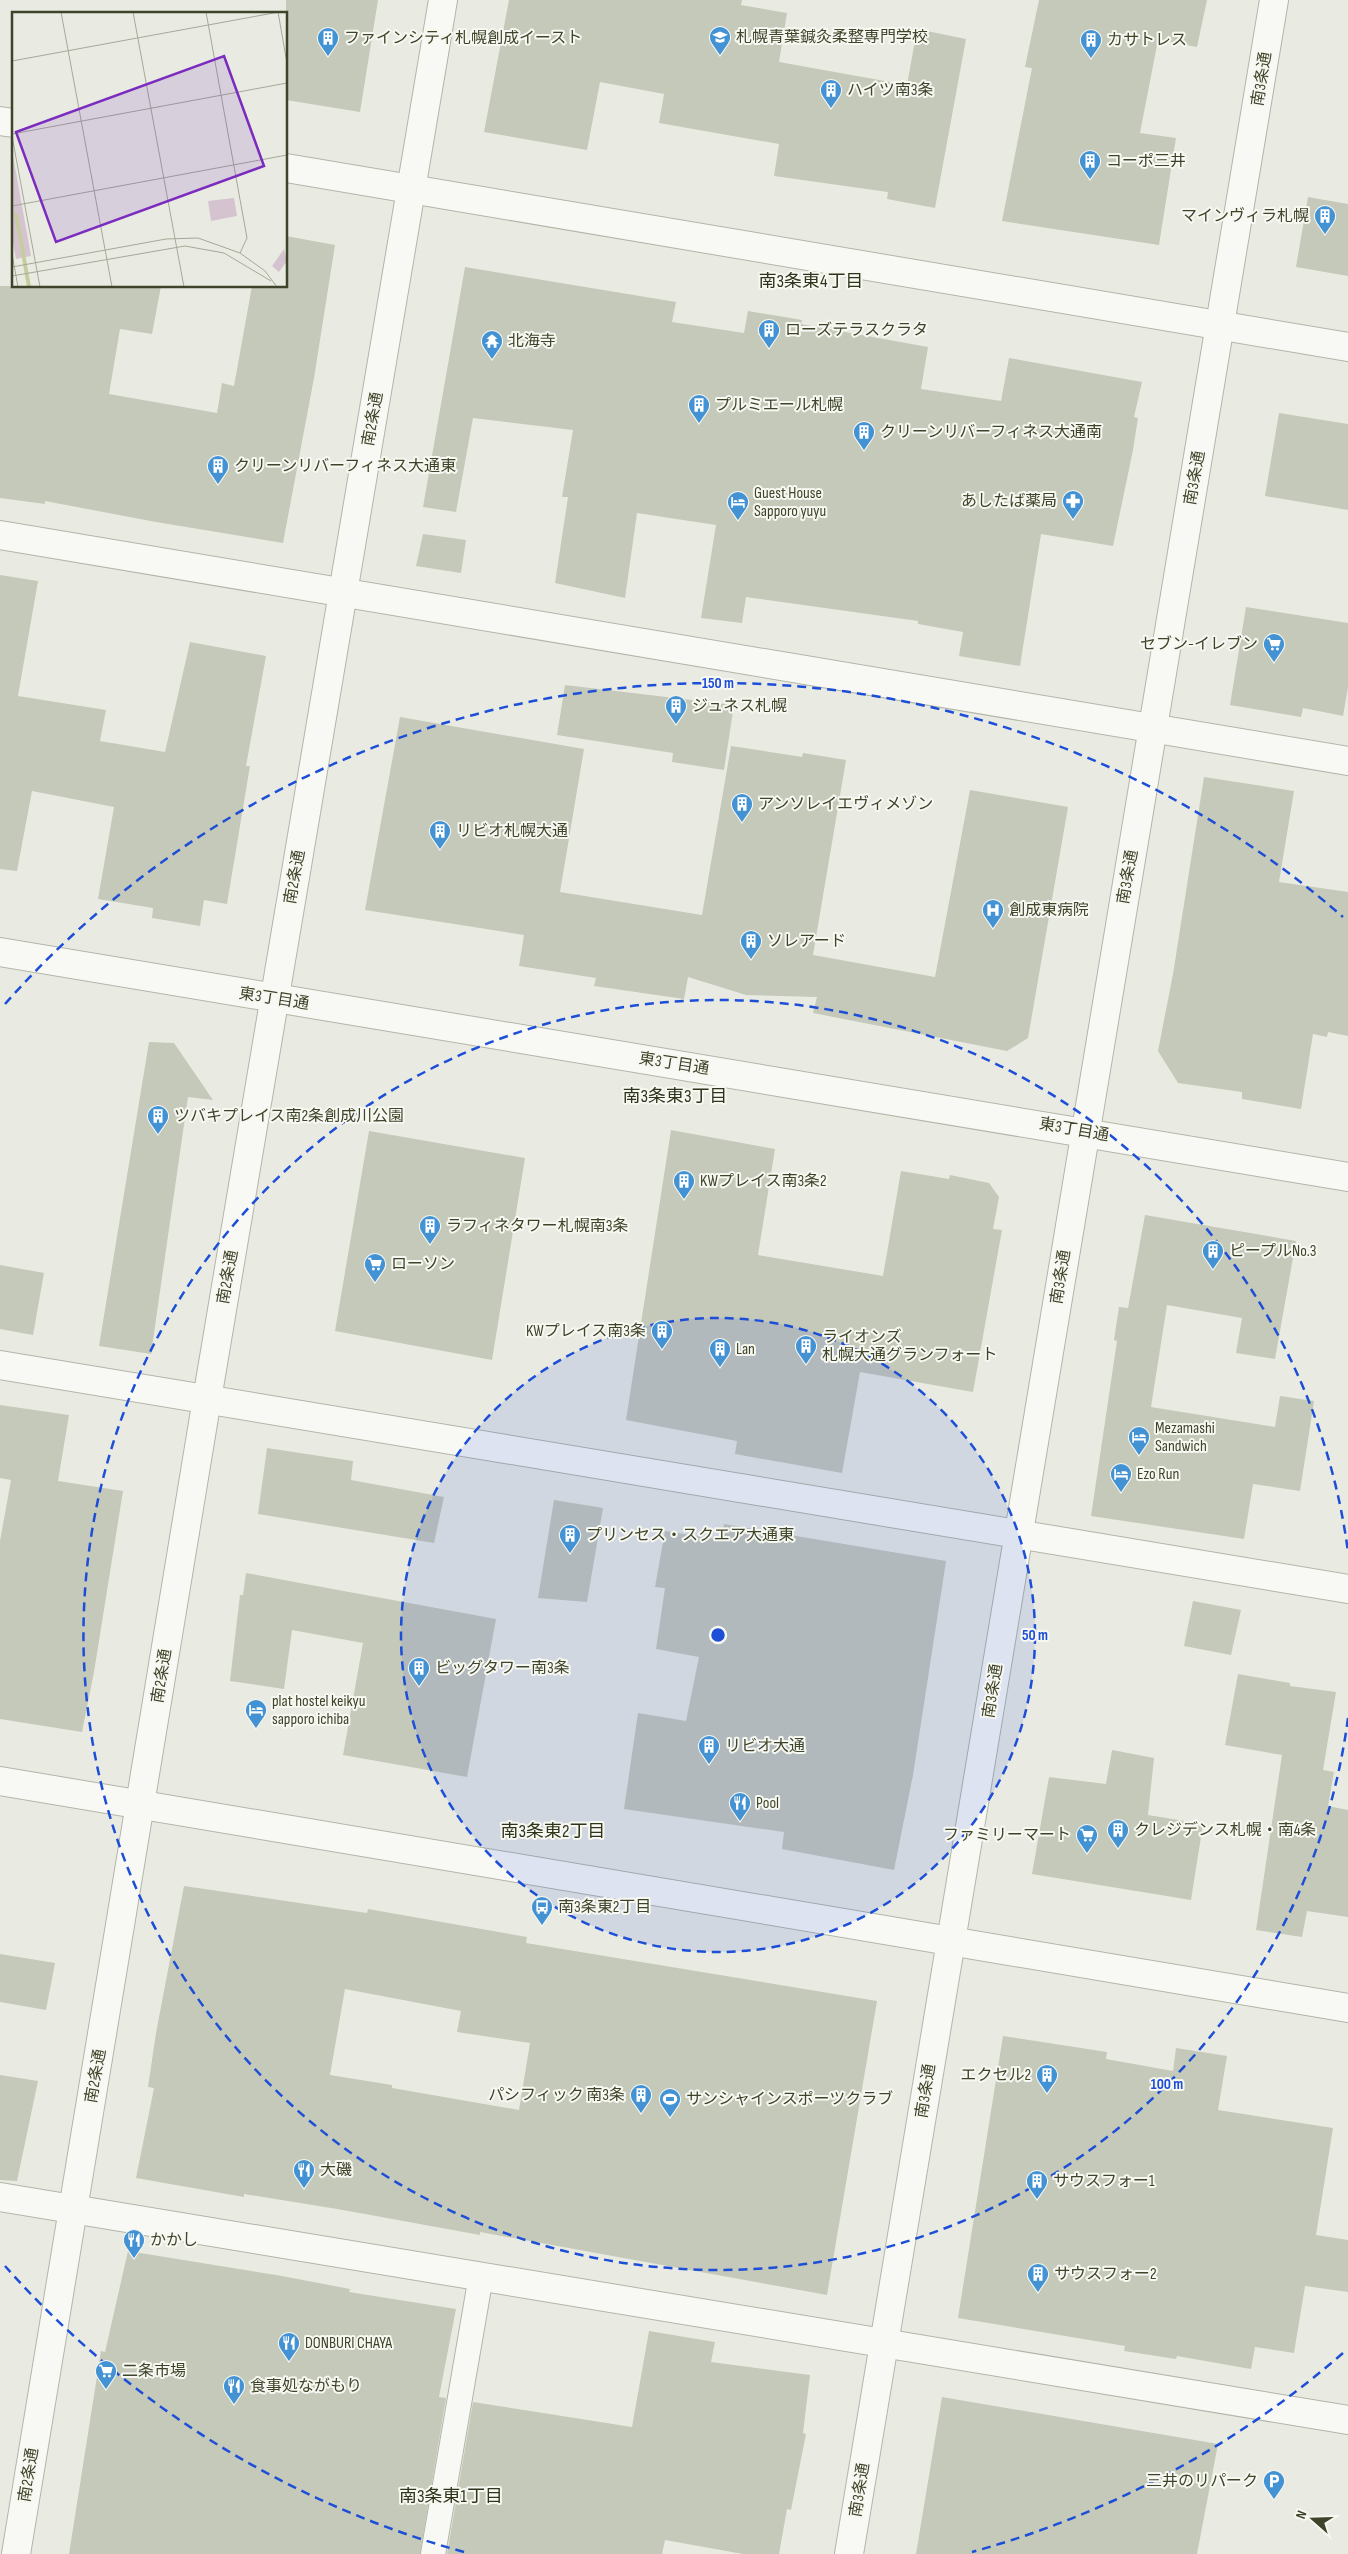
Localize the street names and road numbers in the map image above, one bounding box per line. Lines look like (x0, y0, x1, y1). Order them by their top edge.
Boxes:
street label: 南3条通 (1248, 50, 1276, 108)
street label: 南2条通 (359, 390, 387, 448)
street label: 南3条通 (1181, 449, 1209, 507)
street label: 南2条通 (281, 848, 309, 906)
street label: 南3条通 (1114, 848, 1142, 906)
street label: 東3丁目通 (238, 984, 310, 1014)
street label: 東3丁目通 (638, 1049, 710, 1079)
street label: 東3丁目通 (1038, 1115, 1110, 1145)
street label: 南2条通 (214, 1248, 242, 1306)
street label: 南3条通 (1047, 1248, 1075, 1306)
street label: 南2条通 (148, 1648, 176, 1704)
street label: 南3条通 (979, 1662, 1007, 1720)
street label: 南2条通 (82, 2047, 110, 2105)
street label: 南3条通 (912, 2062, 940, 2120)
street label: 南2条通 (15, 2447, 43, 2503)
street label: 南3条通 (846, 2461, 874, 2519)

